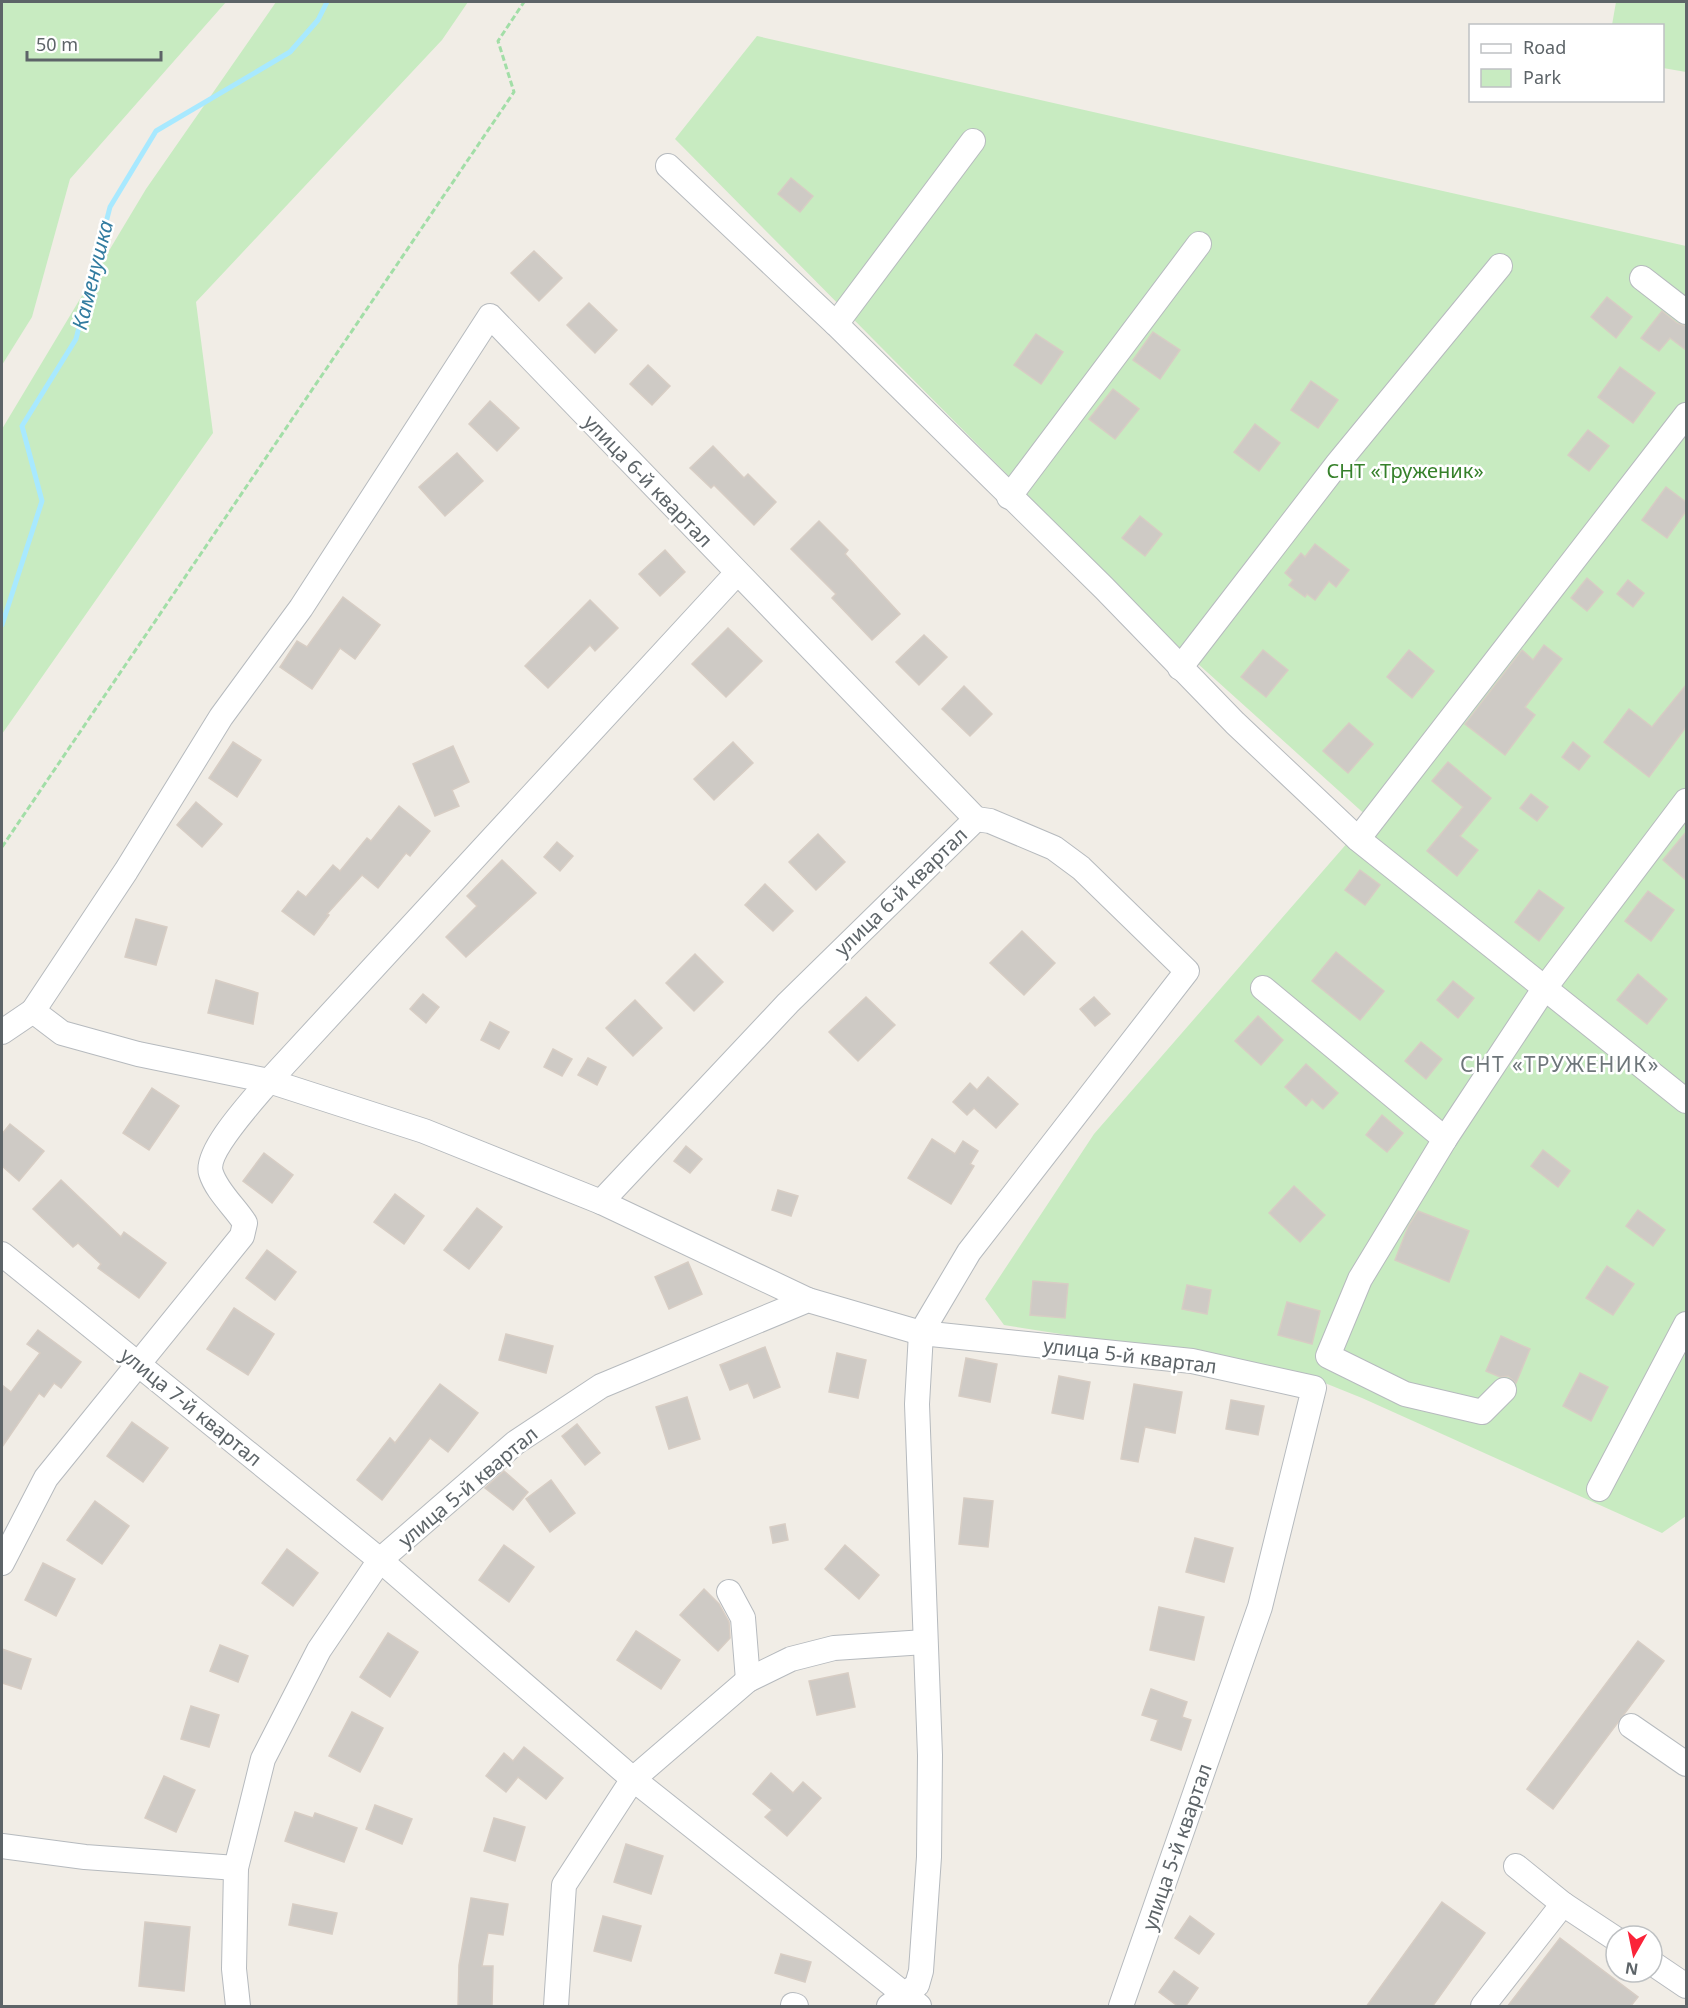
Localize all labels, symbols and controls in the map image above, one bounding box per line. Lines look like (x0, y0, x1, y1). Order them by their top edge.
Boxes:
scale bar (27, 24, 160, 62)
legend (1469, 24, 1664, 102)
text: 50 m (36, 32, 78, 56)
text: Road (1523, 35, 1566, 59)
text: Park (1523, 65, 1561, 89)
water label: Каменушка (65, 217, 119, 332)
street label: улица 6-й квартал (578, 408, 719, 553)
park label: СНТ «Труженик» (1326, 457, 1484, 484)
street label: улица 6-й квартал (828, 821, 973, 962)
district label: СНТ «ТРУЖЕНИК» (1460, 1050, 1660, 1078)
street label: улица 5-й квартал (1042, 1331, 1218, 1380)
street label: улица 7-й квартал (115, 1341, 268, 1472)
street label: улица 5-й квартал (392, 1420, 543, 1553)
street label: улица 5-й квартал (1135, 1760, 1218, 1934)
north arrow (1604, 1924, 1664, 1984)
text: N (1624, 1957, 1640, 1981)

